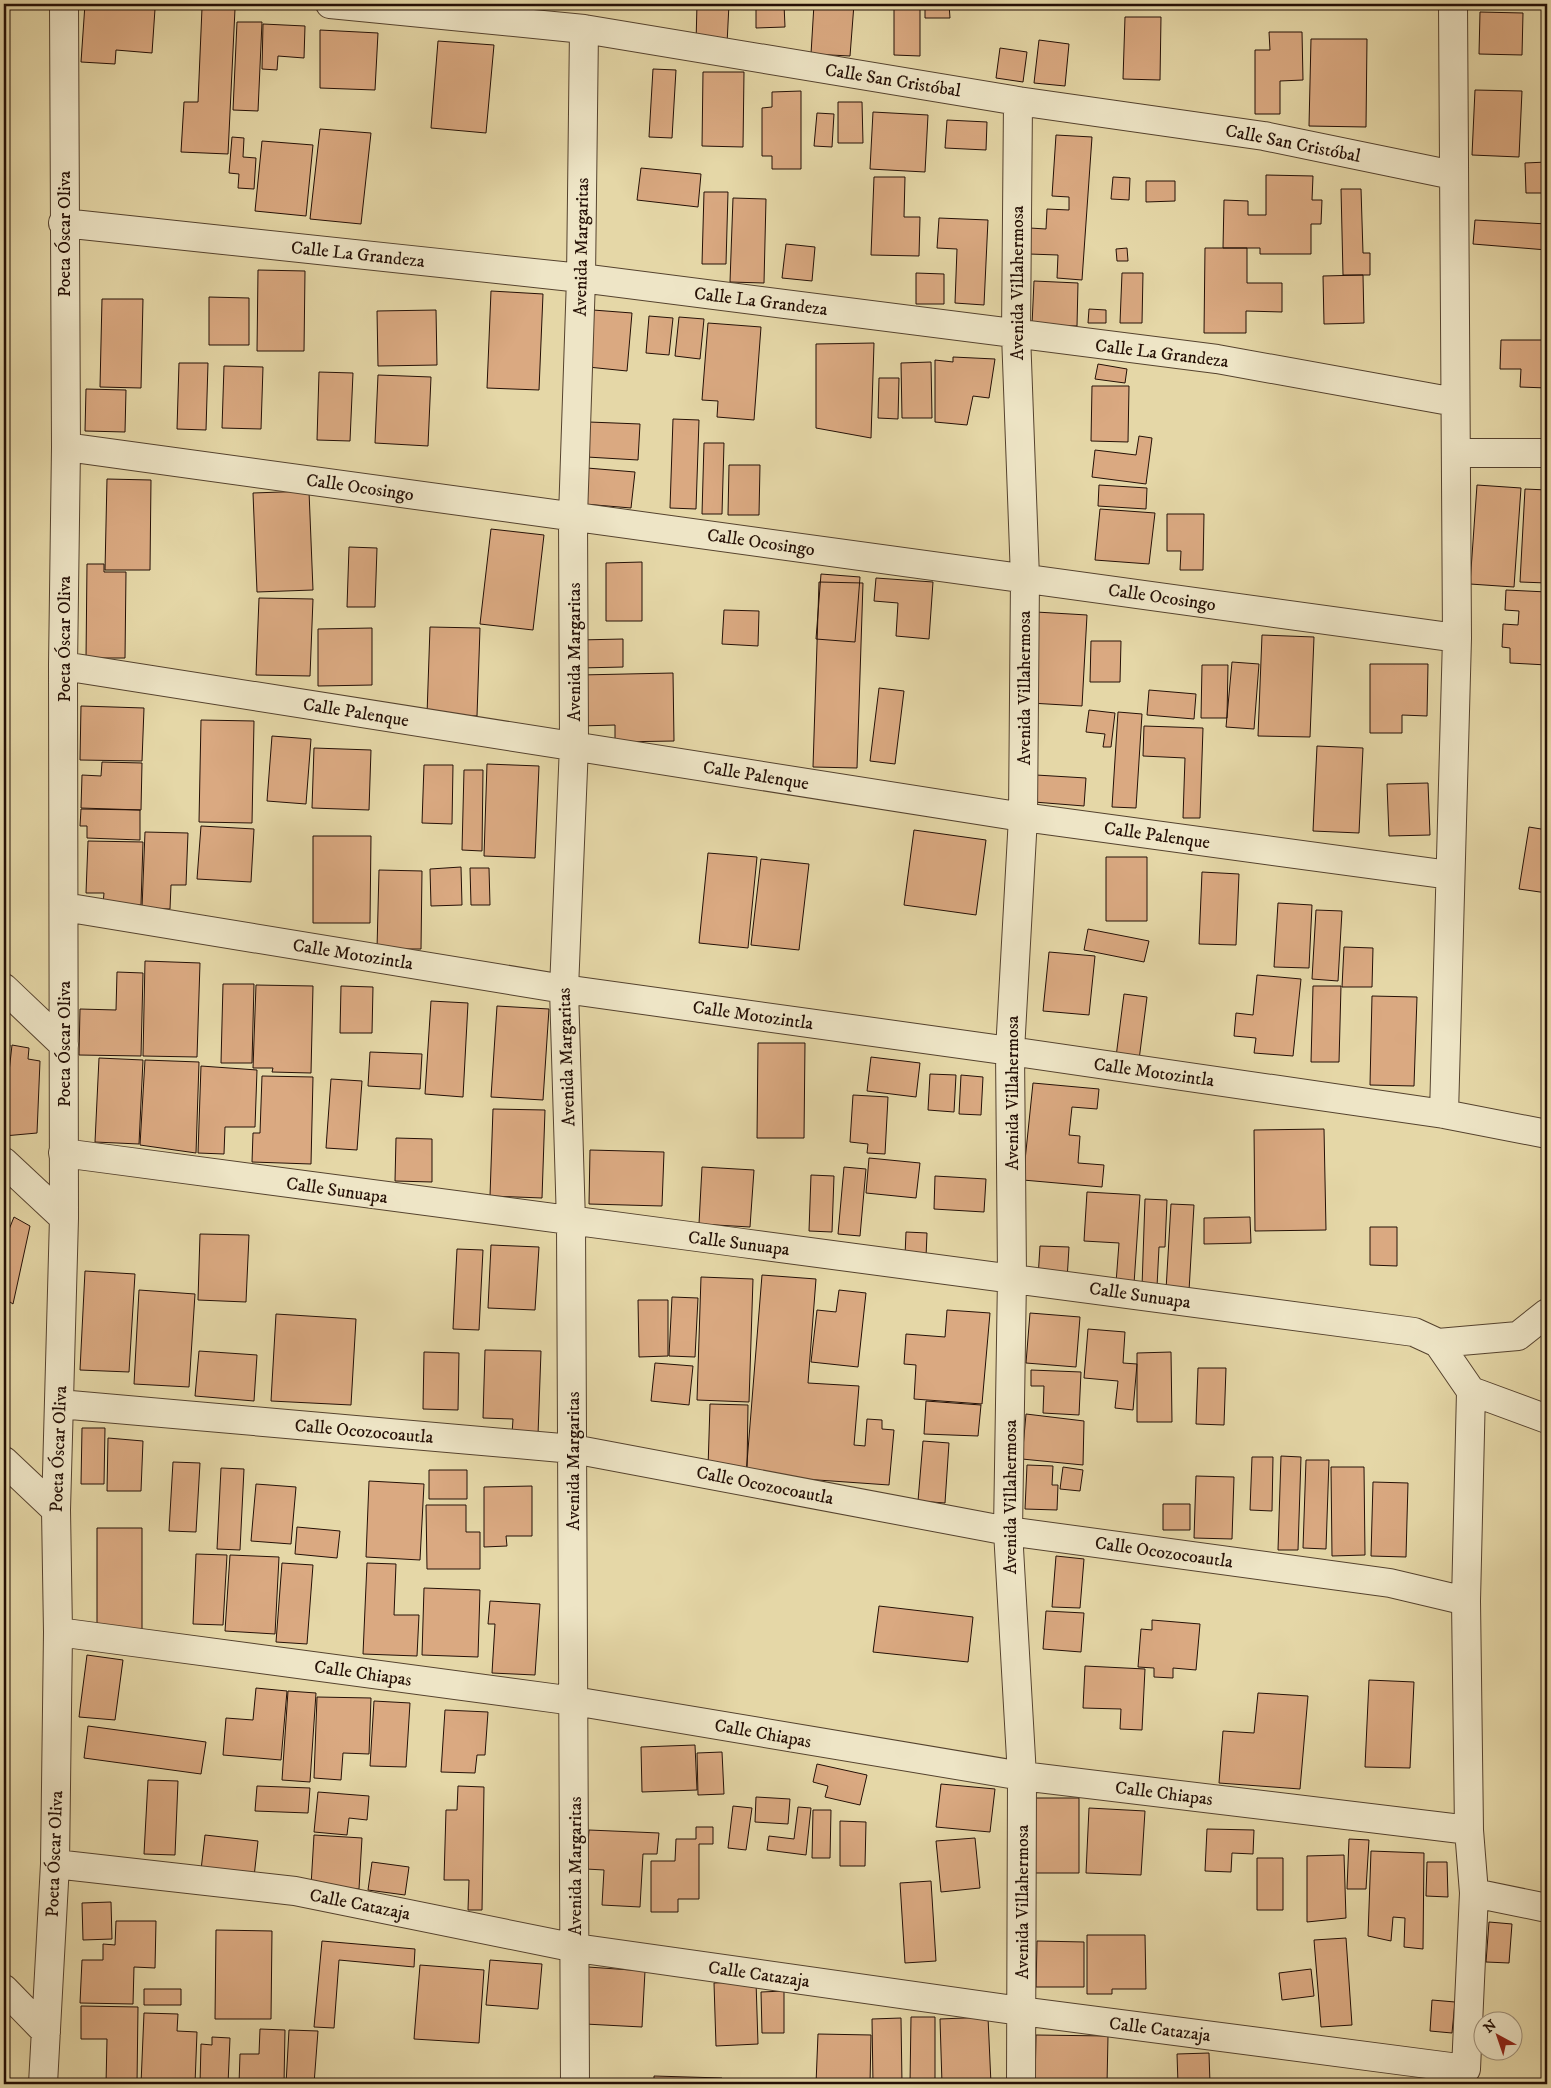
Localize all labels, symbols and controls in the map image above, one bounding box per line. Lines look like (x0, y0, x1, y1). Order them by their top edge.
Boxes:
street label: Calle San Cristóbal (823, 59, 963, 103)
street label: Calle San Cristóbal (1223, 120, 1363, 168)
street label: Poeta Óscar Oliva (54, 170, 76, 297)
street label: Avenida Margaritas (570, 177, 594, 317)
street label: Avenida Villahermosa (1007, 205, 1029, 360)
street label: Calle La Grandeza (290, 237, 426, 273)
street label: Calle La Grandeza (693, 283, 829, 321)
street label: Calle La Grandeza (1094, 335, 1230, 373)
street label: Calle Ocosingo (305, 470, 415, 506)
street label: Calle Ocosingo (706, 525, 816, 561)
street label: Poeta Óscar Oliva (54, 575, 76, 702)
street label: Calle Ocosingo (1107, 580, 1217, 616)
street label: Avenida Margaritas (564, 583, 586, 721)
street label: Avenida Villahermosa (1014, 610, 1036, 765)
street label: Calle Palenque (301, 694, 410, 732)
street label: Calle Palenque (701, 757, 810, 795)
street label: Calle Palenque (1102, 818, 1211, 854)
street label: Calle Motozintla (291, 935, 415, 975)
street label: Poeta Óscar Oliva (54, 980, 76, 1107)
street label: Avenida Margaritas (554, 987, 580, 1127)
street label: Calle Motozintla (691, 997, 815, 1035)
street label: Avenida Villahermosa (1002, 1015, 1024, 1170)
street label: Calle Motozintla (1092, 1054, 1216, 1092)
street label: Calle Sunuapa (285, 1173, 389, 1209)
street label: Calle Sunuapa (687, 1227, 791, 1261)
street label: Calle Sunuapa (1088, 1278, 1192, 1314)
street label: Poeta Óscar Oliva (46, 1385, 72, 1513)
street label: Avenida Margaritas (563, 1392, 585, 1530)
street label: Calle Ocozocoautla (294, 1415, 435, 1449)
street label: Avenida Villahermosa (1000, 1419, 1022, 1574)
street label: Calle Ocozocoautla (694, 1462, 836, 1510)
street label: Calle Ocozocoautla (1093, 1532, 1235, 1574)
street label: Calle Chiapas (313, 1656, 413, 1692)
street label: Calle Chiapas (713, 1715, 813, 1753)
street label: Calle Chiapas (1114, 1777, 1214, 1811)
street label: Poeta Óscar Oliva (42, 1790, 68, 1918)
street label: Avenida Margaritas (565, 1797, 587, 1935)
street label: Avenida Villahermosa (1012, 1824, 1034, 1979)
street label: Calle Catazaja (308, 1884, 412, 1926)
street label: Calle Catazaja (707, 1957, 811, 1993)
north arrow (1474, 2010, 1524, 2060)
street label: Calle Catazaja (1108, 2013, 1212, 2047)
text: N (1480, 2016, 1501, 2037)

